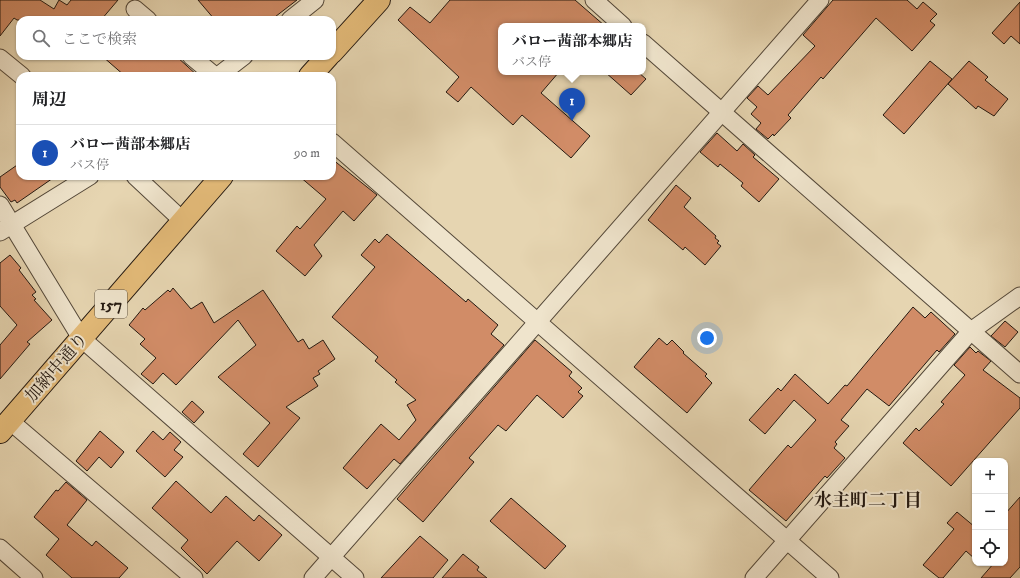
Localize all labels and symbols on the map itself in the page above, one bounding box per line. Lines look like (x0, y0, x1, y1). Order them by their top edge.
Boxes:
pin: 1 (559, 88, 585, 121)
road number: 157 (95, 290, 127, 318)
street label: 加納中通り (21, 328, 93, 407)
your location (697, 328, 717, 348)
district label: 水主町二丁目 (814, 490, 922, 512)

